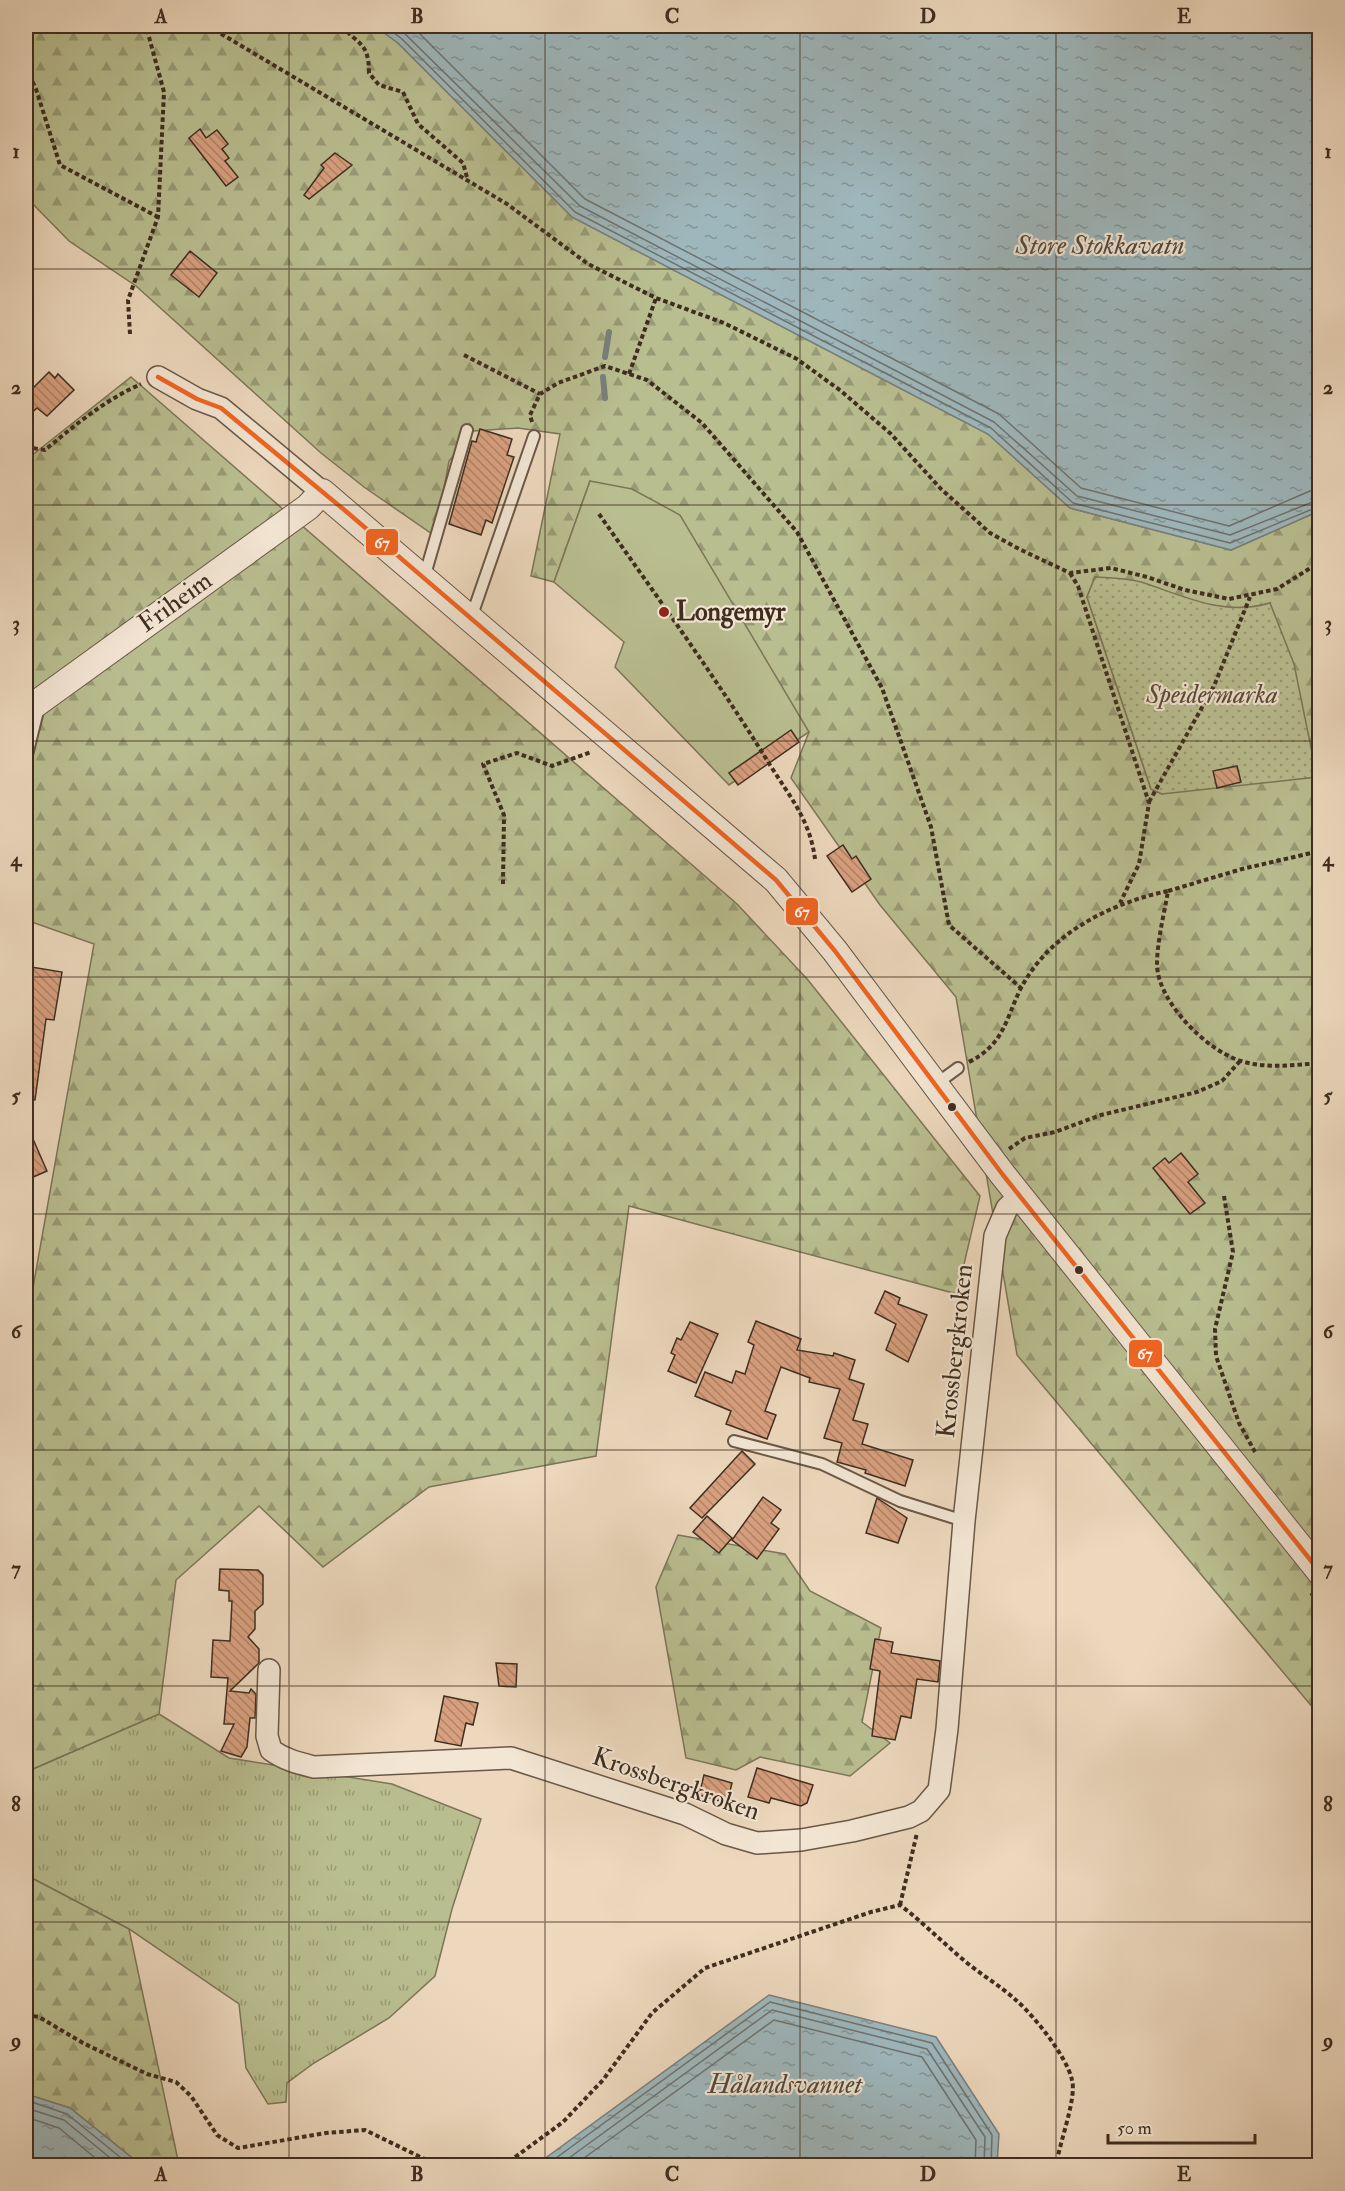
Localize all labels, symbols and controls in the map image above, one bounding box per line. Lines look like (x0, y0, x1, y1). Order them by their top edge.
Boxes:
text: A (154, 4, 168, 29)
text: B (410, 4, 424, 29)
text: C (665, 4, 679, 29)
text: D (920, 4, 936, 29)
text: E (1177, 4, 1192, 29)
text: 1 (12, 139, 20, 164)
text: 1 (1324, 139, 1332, 164)
water label: Store Stokkavatn (1014, 229, 1185, 262)
text: 2 (11, 375, 21, 400)
text: 2 (1323, 375, 1333, 400)
line badge: 67 (365, 528, 399, 556)
text: 67 (374, 533, 390, 553)
street label: Friheim (132, 564, 218, 640)
place label: Longemyr (676, 596, 786, 629)
marker: Longemyr (657, 605, 671, 619)
text: 3 (12, 611, 20, 636)
text: 3 (1324, 611, 1332, 636)
park label: Speidermarka (1145, 679, 1278, 711)
text: 4 (10, 847, 23, 872)
text: 4 (1322, 847, 1335, 872)
line badge: 67 (785, 897, 819, 926)
text: 67 (794, 902, 810, 922)
text: 5 (12, 1083, 22, 1108)
text: 5 (1324, 1083, 1334, 1108)
unlabelled marker (946, 1101, 958, 1113)
street label: Krossbergkroken (930, 1262, 980, 1440)
unlabelled marker (1073, 1264, 1085, 1276)
text: 6 (11, 1319, 23, 1344)
text: 6 (1323, 1319, 1335, 1344)
line badge: 67 (1128, 1339, 1163, 1368)
text: 67 (1137, 1344, 1153, 1364)
text: 7 (11, 1556, 21, 1581)
text: 7 (1323, 1556, 1333, 1581)
street label: Krossbergkroken (588, 1740, 764, 1828)
text: 8 (11, 1792, 21, 1817)
text: 8 (1323, 1792, 1333, 1817)
text: 9 (9, 2028, 21, 2053)
text: 9 (1321, 2028, 1333, 2053)
water label: Hålandsvannet (706, 2068, 863, 2101)
scale bar (1108, 2107, 1255, 2145)
text: 50 m (1117, 2117, 1152, 2140)
text: A (154, 2162, 168, 2187)
text: B (410, 2162, 424, 2187)
text: C (665, 2162, 679, 2187)
text: D (920, 2162, 936, 2187)
text: E (1177, 2162, 1192, 2187)

